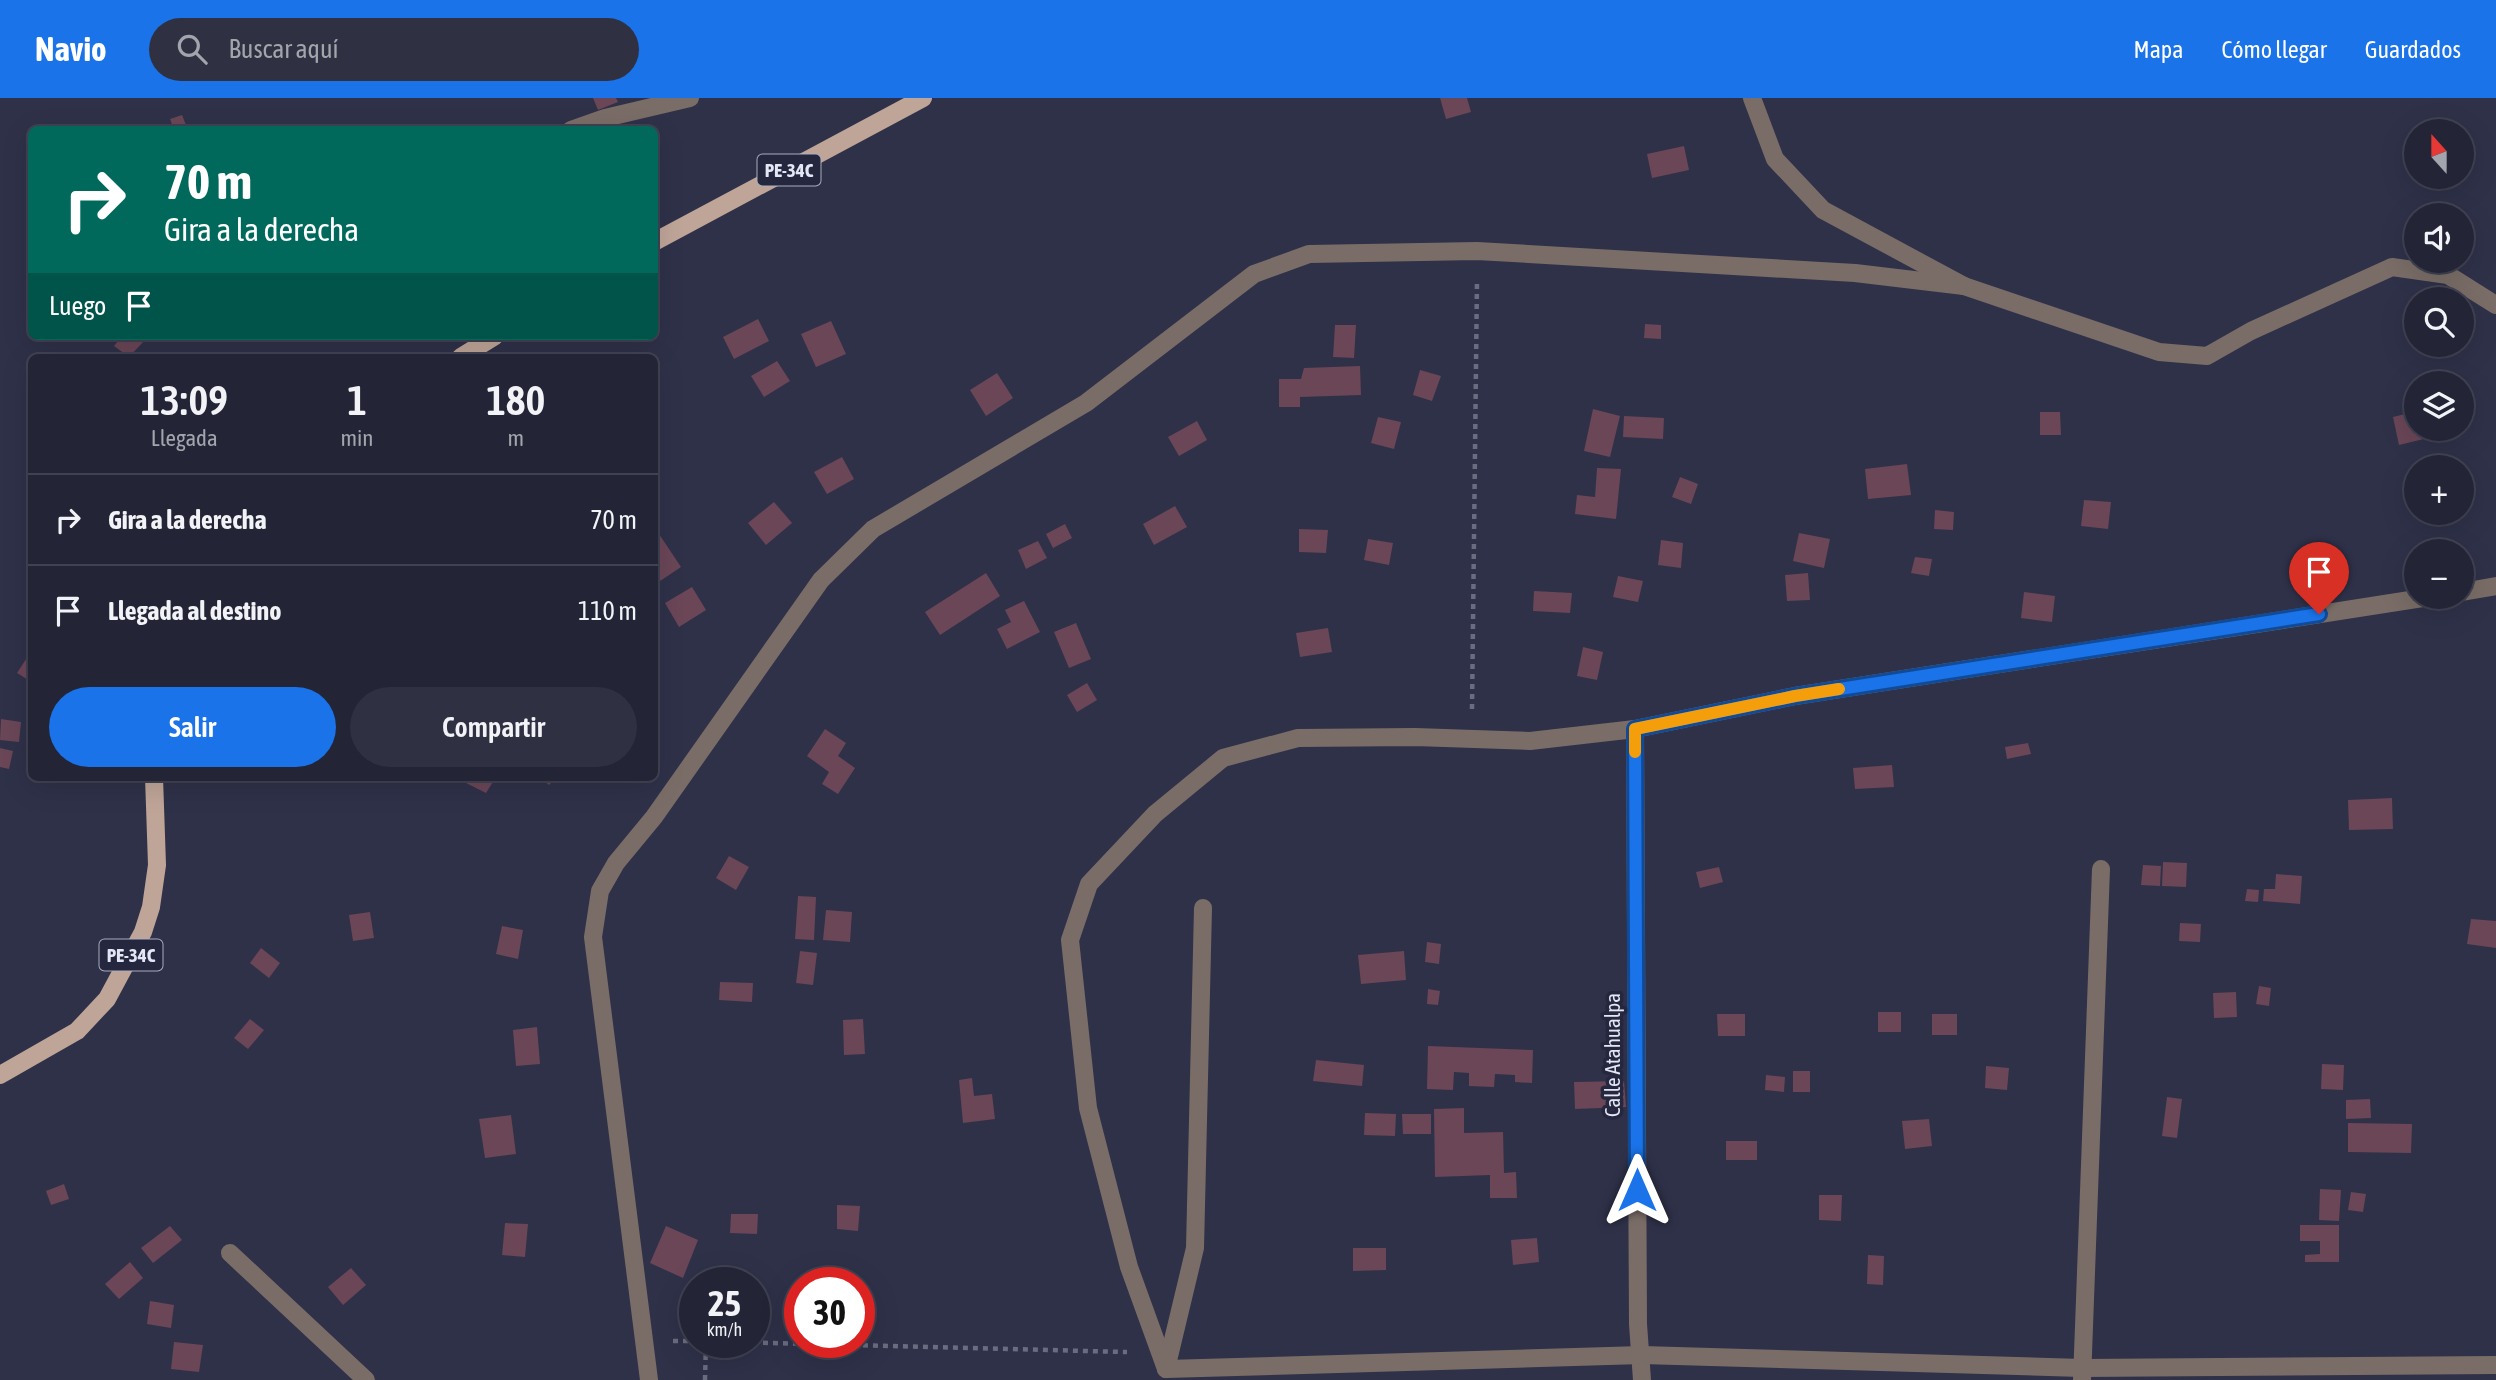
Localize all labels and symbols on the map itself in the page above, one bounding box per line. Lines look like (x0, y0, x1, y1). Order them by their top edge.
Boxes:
north arrow (2404, 119, 2474, 189)
road number: PE-34C (758, 155, 820, 186)
pin (2289, 542, 2349, 614)
road number: PE-34C (100, 940, 162, 970)
street label: Calle Atahualpa (1600, 993, 1624, 1117)
position arrow (1600, 1153, 1674, 1227)
speed limit sign: 30 (784, 1267, 875, 1358)

